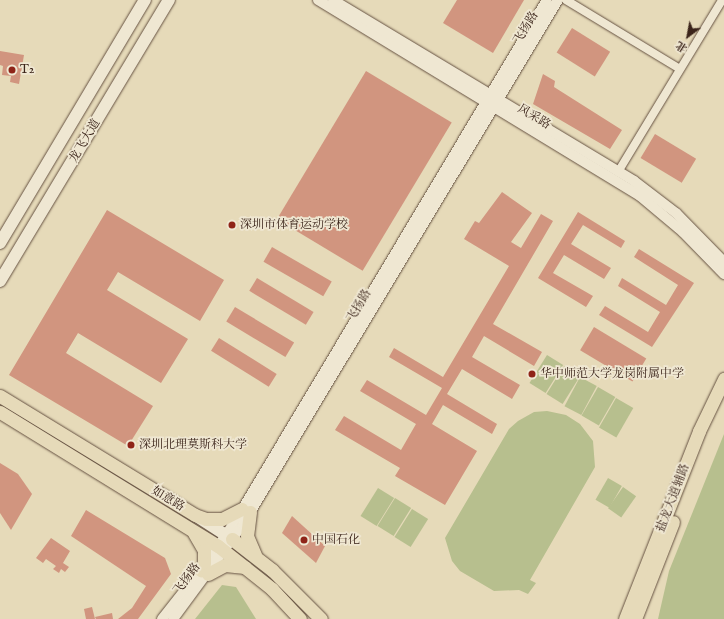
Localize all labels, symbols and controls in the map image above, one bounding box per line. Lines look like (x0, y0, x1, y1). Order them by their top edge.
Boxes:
street label: 飞扬路 (511, 9, 541, 47)
north arrow (668, 16, 708, 56)
text: 北 (673, 37, 690, 55)
place label: T2 (20, 63, 34, 77)
marker: T2 (7, 65, 17, 75)
street label: 风采路 (515, 102, 553, 132)
street label: 龙飞大道 (66, 117, 104, 165)
place label: 深圳市体育运动学校 (240, 218, 348, 232)
marker: 深圳市体育运动学校 (227, 220, 237, 230)
street label: 飞扬路 (344, 287, 374, 325)
place label: 华中师范大学龙岗附属中学 (540, 367, 684, 381)
marker: 华中师范大学龙岗附属中学 (527, 369, 537, 379)
place label: 深圳北理莫斯科大学 (139, 438, 247, 452)
marker: 深圳北理莫斯科大学 (126, 440, 136, 450)
street label: 盐龙大道辅路 (653, 462, 693, 534)
street label: 如意路 (149, 484, 187, 514)
place label: 中国石化 (312, 533, 360, 547)
marker: 中国石化 (299, 535, 309, 545)
street label: 飞扬路 (170, 560, 204, 598)

